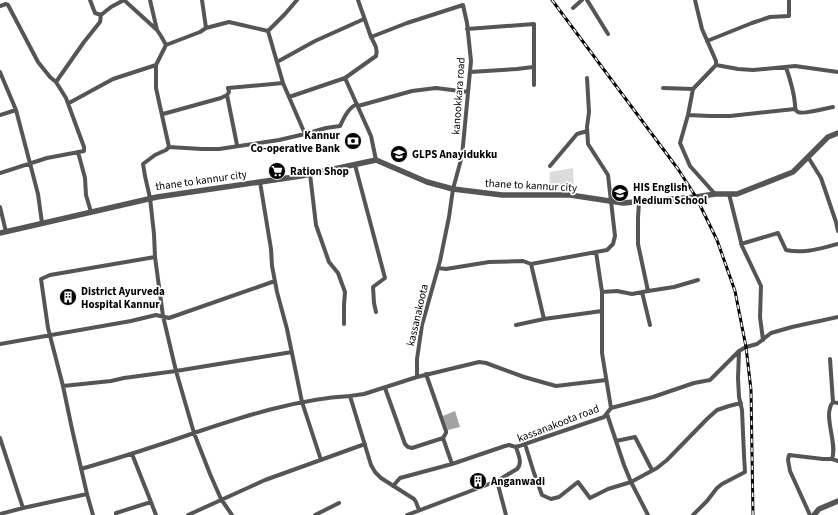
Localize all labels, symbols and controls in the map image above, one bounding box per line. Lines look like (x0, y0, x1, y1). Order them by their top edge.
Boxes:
street label: kanookkara road (448, 57, 469, 135)
place label: Kannur Co-operative Bank (250, 128, 341, 156)
bank icon: Kannur Co-operative Bank (343, 131, 363, 151)
school or university icon: GLPS Anayidukku (389, 144, 409, 164)
place label: GLPS Anayidukku (412, 147, 497, 162)
supermarket icon: Ration Shop (267, 161, 287, 181)
place label: Ration Shop (290, 164, 349, 179)
street label: thane to kannur city (154, 167, 248, 194)
street label: thane to kannur city (485, 176, 577, 195)
place label: HIS English Medium School (633, 180, 708, 208)
school or university icon: HIS English Medium School (610, 183, 630, 203)
street label: kassanakoota (403, 283, 432, 348)
place label: District Ayurveda Hospital Kannur (81, 284, 165, 312)
building icon: District Ayurveda Hospital Kannur (58, 287, 78, 307)
street label: kassanakoota road (515, 401, 601, 446)
building icon: Anganwadi (468, 471, 488, 491)
place label: Anganwadi (490, 474, 545, 489)

